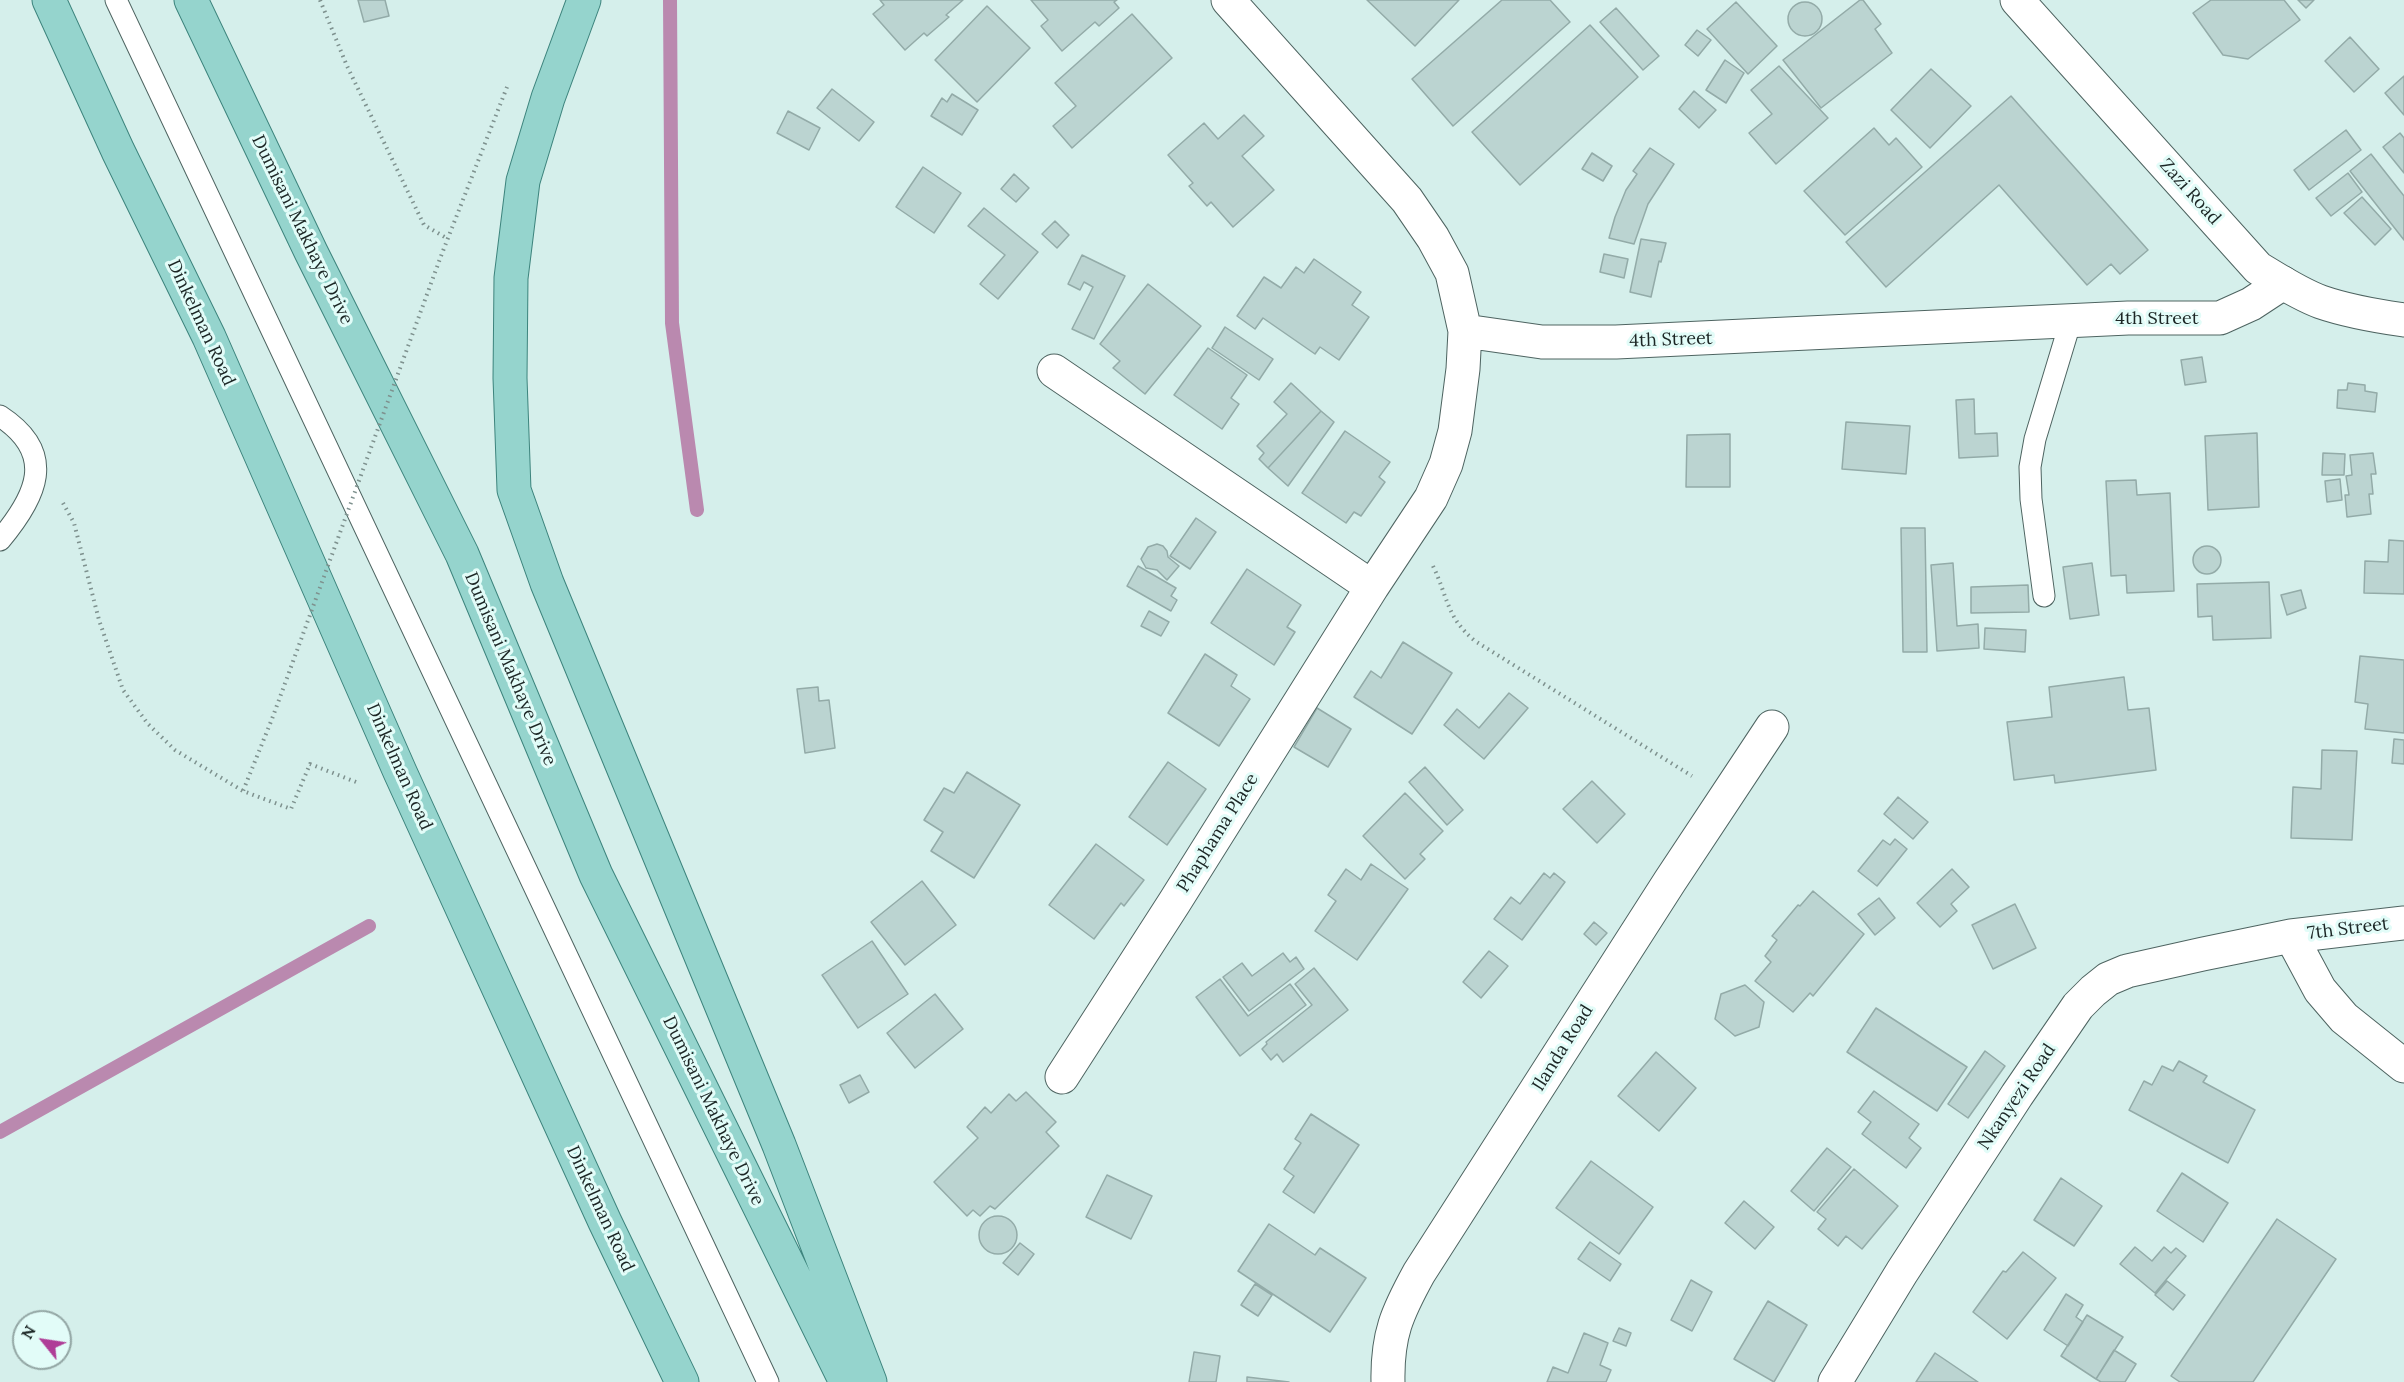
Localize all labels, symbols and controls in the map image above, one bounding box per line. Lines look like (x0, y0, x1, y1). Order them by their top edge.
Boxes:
street label: Dumisani Makhaye Drive (247, 132, 357, 328)
street label: Zazi Road (2155, 155, 2225, 229)
street label: Dinkelman Road (162, 257, 240, 389)
street label: 4th Street (2115, 308, 2199, 330)
street label: 4th Street (1629, 328, 1713, 352)
street label: Dumisani Makhaye Drive (459, 569, 561, 769)
street label: Dinkelman Road (361, 700, 437, 834)
street label: Phaphama Place (1173, 770, 1263, 896)
street label: 7th Street (2306, 913, 2390, 945)
street label: Ilanda Road (1528, 1001, 1598, 1095)
street label: Dumisani Makhaye Drive (658, 1013, 768, 1209)
street label: Nkanyezi Road (1974, 1040, 2060, 1154)
street label: Dinkelman Road (561, 1143, 639, 1275)
north arrow (12, 1310, 72, 1370)
text: N (16, 1322, 40, 1342)

